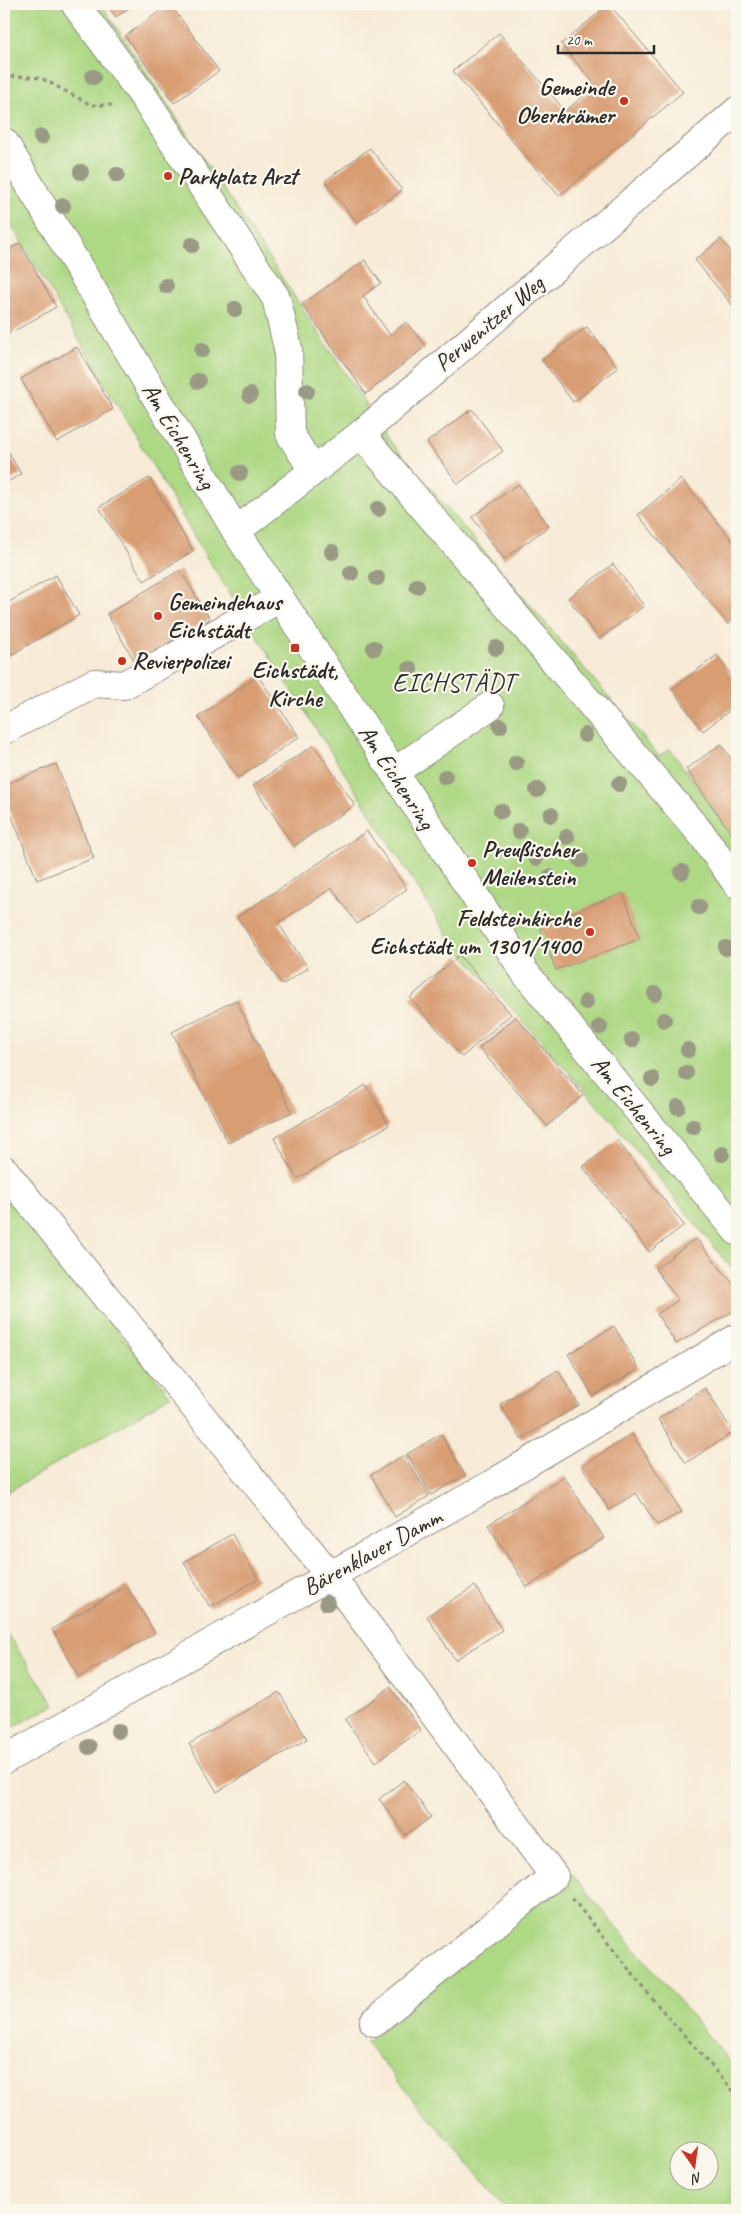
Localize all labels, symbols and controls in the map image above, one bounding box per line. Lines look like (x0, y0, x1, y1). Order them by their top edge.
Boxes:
scale bar (558, 22, 655, 54)
text: 20 m (566, 31, 593, 50)
place label: Gemeinde Oberkrämer (516, 72, 616, 130)
marker: Gemeinde Oberkrämer (618, 95, 630, 107)
place label: Parkplatz Arzt (178, 161, 301, 191)
marker: Parkplatz Arzt (162, 170, 174, 182)
street label: Perwenitzer Weg (428, 268, 551, 378)
street label: Am Eichenring (135, 377, 223, 496)
place label: Gemeindehaus Eichstädt (168, 587, 284, 645)
marker: Gemeindehaus Eichstädt (152, 610, 164, 622)
marker: Eichstädt, Kirche (289, 642, 301, 654)
place label: Revierpolizei (132, 646, 232, 676)
marker: Revierpolizei (116, 655, 128, 667)
place label: Eichstädt, Kirche (252, 655, 339, 713)
district label: EICHSTÄDT (392, 666, 520, 699)
street label: Am Eichenring (352, 719, 443, 836)
place label: Preußischer Meilenstein (482, 834, 580, 892)
marker: Preußischer Meilenstein (466, 857, 478, 869)
place label: Feldsteinkirche Eichstädt um 1301/1400 (370, 903, 582, 961)
marker: Feldsteinkirche Eichstädt um 1301/1400 (584, 926, 596, 938)
street label: Am Eichenring (585, 1049, 684, 1162)
street label: Bärenklauer Damm (297, 1500, 449, 1602)
north arrow (668, 2142, 718, 2192)
text: N (689, 2169, 703, 2188)

